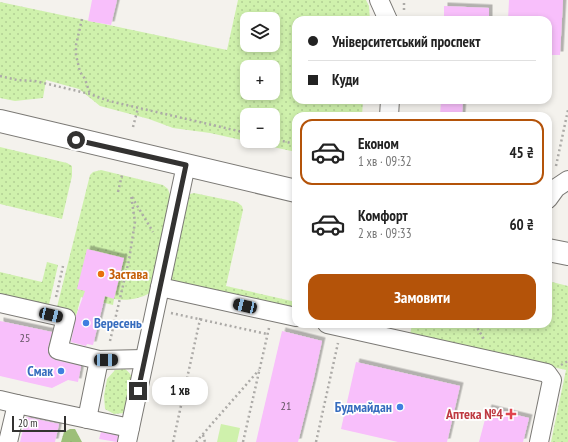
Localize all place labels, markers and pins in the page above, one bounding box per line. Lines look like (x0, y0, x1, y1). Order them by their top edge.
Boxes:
place label: Застава (109, 265, 148, 283)
marker: Застава (96, 269, 106, 279)
place label: Вересень (94, 314, 142, 332)
marker: Вересень (81, 318, 91, 328)
place label: Смак (27, 362, 53, 380)
marker: Смак (56, 366, 66, 376)
place label: Будмайдан (335, 398, 392, 416)
marker: Будмайдан (395, 402, 405, 412)
place label: Аптека №4 (445, 405, 503, 423)
marker: Аптека №4 (506, 409, 516, 419)

